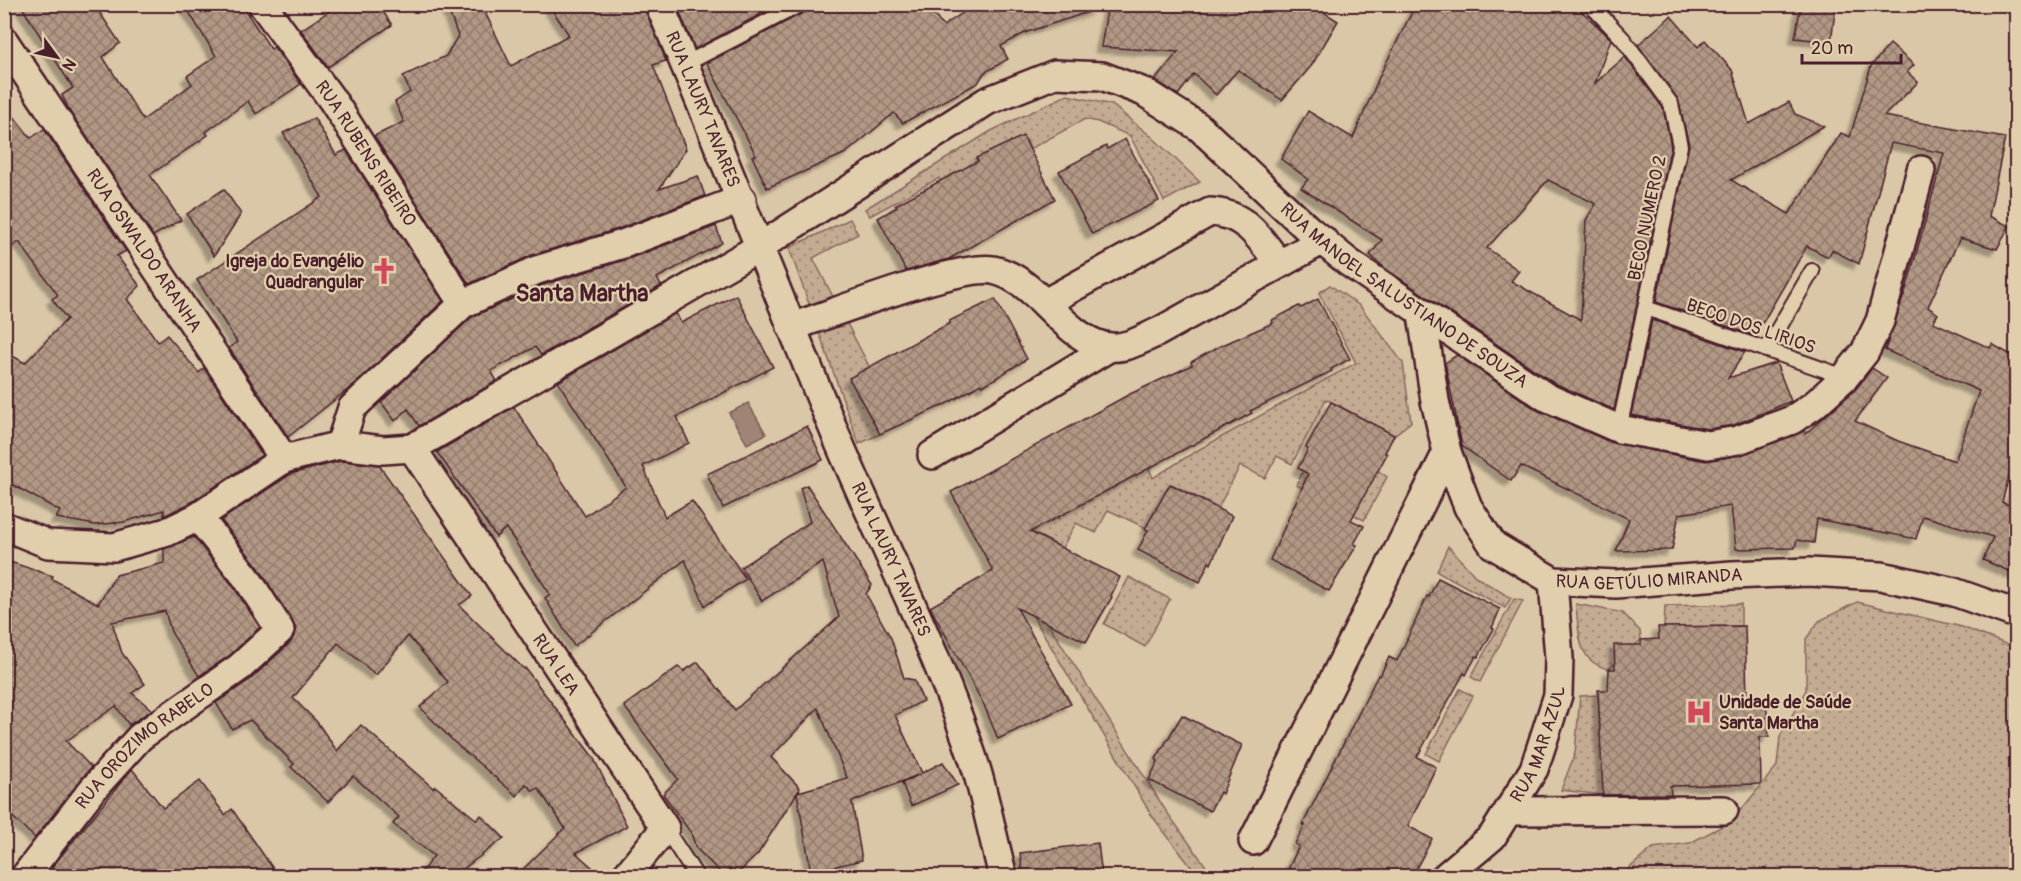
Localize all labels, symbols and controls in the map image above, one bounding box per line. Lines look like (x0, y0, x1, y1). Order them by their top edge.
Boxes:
north arrow (27, 27, 87, 87)
scale bar (1802, 27, 1901, 65)
street label: RUA LAURY TAVARES (660, 28, 745, 191)
text: 20 m (1811, 37, 1853, 60)
text: N (57, 55, 80, 75)
street label: RUA RUBENS RIBEIRO (310, 76, 421, 231)
street label: BECO NUMERO 2 (1623, 153, 1672, 283)
street label: RUA OSWALDO ARANHA (81, 165, 207, 337)
street label: RUA MANOEL SALUSTIANO DE SOUZA (1275, 198, 1532, 393)
place label: Igreja do Evangélio Quadrangular (225, 250, 365, 294)
church icon: Igreja do Evangélio Quadrangular (369, 256, 399, 286)
district label: Santa Martha (516, 279, 648, 308)
street label: BECO DOS LIRIOS (1683, 294, 1818, 359)
street label: RUA LAURY TAVARES (846, 479, 935, 640)
street label: RUA GETÚLIO MIRANDA (1555, 564, 1743, 596)
street label: RUA LEA (527, 630, 585, 700)
street label: RUA OROZIMO RABELO (70, 678, 218, 814)
street label: RUA MAR AZUL (1505, 686, 1570, 807)
place label: Unidade de Saúde Santa Martha (1719, 691, 1852, 735)
hospital icon: Unidade de Saúde Santa Martha (1684, 697, 1714, 727)

